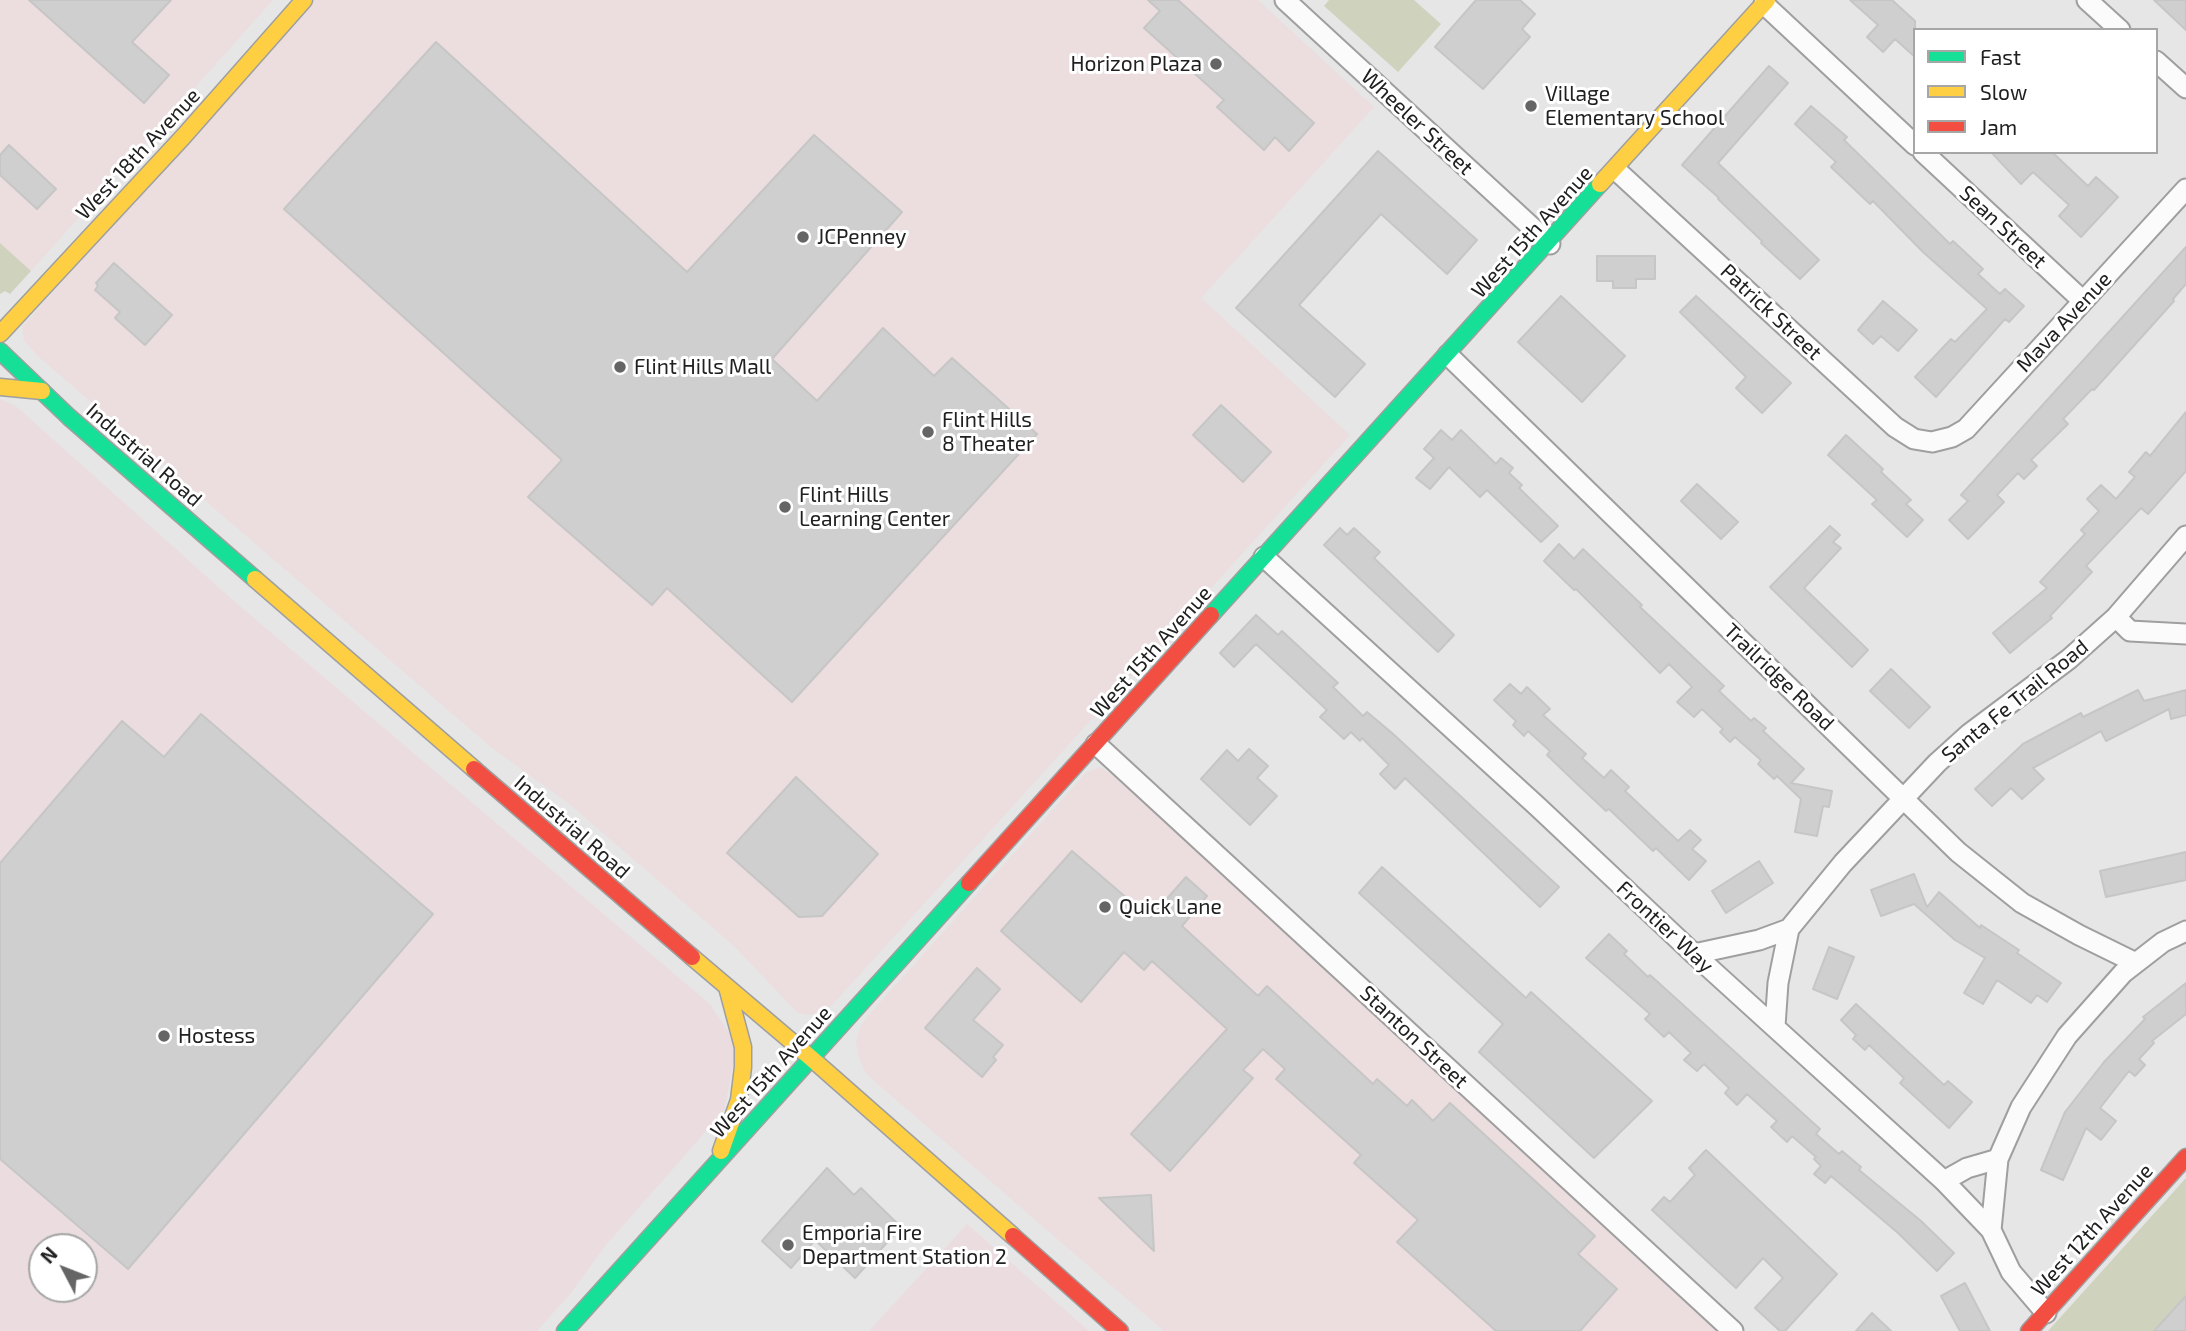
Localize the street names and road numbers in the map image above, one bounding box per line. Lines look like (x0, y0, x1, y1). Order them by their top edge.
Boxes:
street label: Wheeler Street (1356, 64, 1478, 180)
street label: West 18th Avenue (71, 83, 205, 225)
street label: West 15th Avenue (1466, 161, 1598, 303)
street label: Sean Street (1954, 180, 2052, 274)
street label: Patrick Street (1715, 259, 1827, 365)
street label: Mava Avenue (2011, 267, 2117, 377)
street label: Industrial Road (81, 398, 207, 512)
street label: West 15th Avenue (1085, 581, 1217, 723)
street label: Trailridge Road (1719, 618, 1839, 736)
street label: Santa Fe Trail Road (1937, 634, 2093, 768)
street label: Industrial Road (509, 770, 635, 884)
street label: Frontier Way (1611, 876, 1719, 978)
street label: Stanton Street (1355, 981, 1473, 1093)
street label: West 15th Avenue (705, 1001, 837, 1143)
street label: West 12th Avenue (2026, 1159, 2158, 1301)

